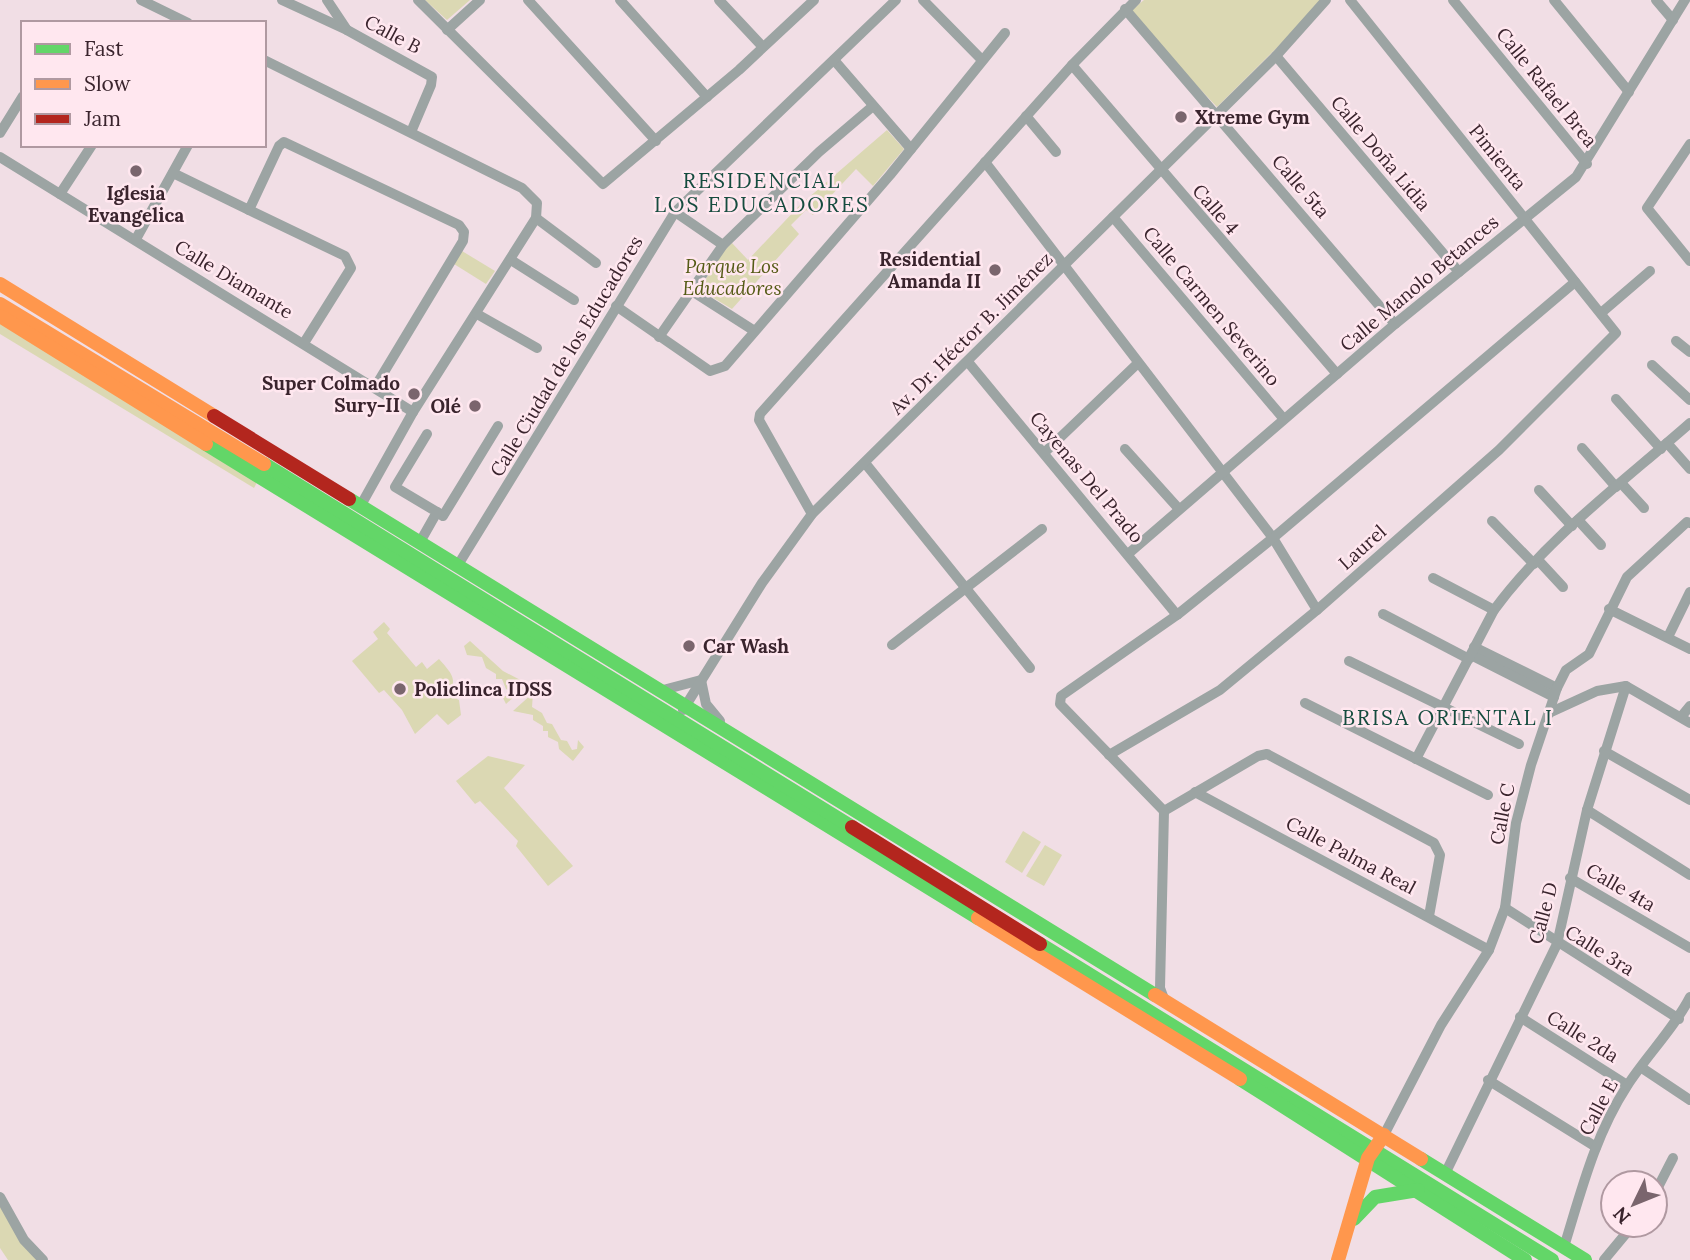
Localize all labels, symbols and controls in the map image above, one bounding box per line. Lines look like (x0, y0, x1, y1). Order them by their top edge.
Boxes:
street label: Calle B (361, 9, 426, 59)
legend (21, 21, 266, 147)
street label: Calle Rafael Brea (1491, 22, 1603, 152)
text: Fast (84, 35, 124, 62)
text: Slow (84, 70, 131, 97)
street label: Calle Doña Lidia (1326, 90, 1436, 216)
text: Jam (83, 105, 121, 132)
place label: Xtreme Gym (1195, 105, 1310, 129)
marker: Xtreme Gym (1173, 109, 1189, 125)
street label: Pimienta (1464, 119, 1532, 195)
street label: Calle 5ta (1267, 149, 1335, 223)
marker: Iglesia Evangelica (128, 163, 144, 179)
district label: RESIDENCIAL LOS EDUCADORES (654, 167, 870, 218)
street label: Calle 4 (1188, 179, 1244, 239)
place label: Iglesia Evangelica (88, 181, 184, 227)
street label: Calle Manolo Betances (1335, 210, 1503, 356)
street label: Calle Carmen Severino (1138, 221, 1286, 391)
street label: Calle Ciudad de los Educadores (484, 231, 648, 481)
street label: Calle Diamante (170, 234, 298, 324)
place label: Residential Amanda II (879, 247, 981, 293)
street label: Av. Dr. Héctor B. Jiménez (884, 247, 1057, 420)
park label: Parque Los Educadores (682, 254, 782, 300)
marker: Residential Amanda II (987, 262, 1003, 278)
place label: Super Colmado Sury-II (262, 371, 400, 417)
marker: Super Colmado Sury-II (406, 386, 422, 402)
place label: Olé (430, 394, 461, 418)
marker: Olé (467, 398, 483, 414)
street label: Cayenas Del Prado (1025, 406, 1149, 548)
street label: Laurel (1333, 519, 1391, 575)
place label: Car Wash (703, 634, 789, 658)
marker: Car Wash (681, 638, 697, 654)
place label: Policlinca IDSS (414, 677, 552, 701)
marker: Policlinca IDSS (392, 681, 408, 697)
district label: BRISA ORIENTAL I (1342, 704, 1554, 731)
street label: Calle C (1484, 781, 1520, 847)
street label: Calle Palma Real (1282, 811, 1420, 899)
street label: Calle 4ta (1582, 858, 1660, 917)
street label: Calle D (1523, 880, 1563, 946)
street label: Calle 3ra (1561, 919, 1639, 981)
street label: Calle 2da (1543, 1005, 1623, 1067)
street label: Calle E (1573, 1075, 1623, 1139)
north arrow (1599, 1169, 1669, 1239)
text: N (1608, 1202, 1635, 1229)

